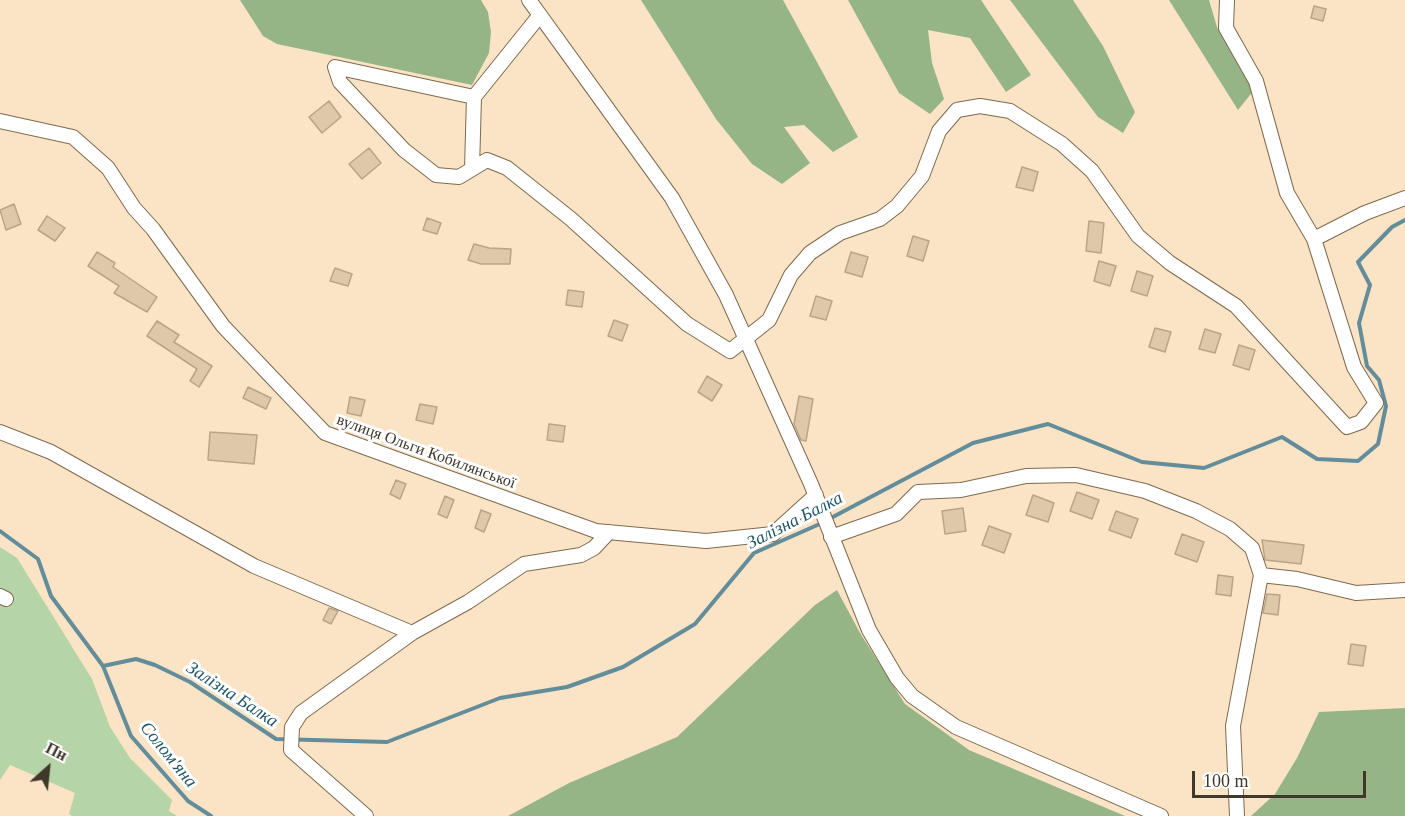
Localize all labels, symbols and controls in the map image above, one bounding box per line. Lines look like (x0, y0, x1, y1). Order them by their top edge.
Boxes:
street label: вулиця Ольги Кобилянської (334, 411, 518, 493)
water label: Залізна Балка (743, 488, 847, 554)
water label: Залізна Балка (182, 657, 282, 733)
water label: Солом'яна (135, 718, 201, 792)
north arrow (18, 738, 78, 798)
text: Пн (43, 739, 70, 764)
scale bar (1195, 759, 1369, 797)
text: 100 m (1203, 771, 1249, 791)

